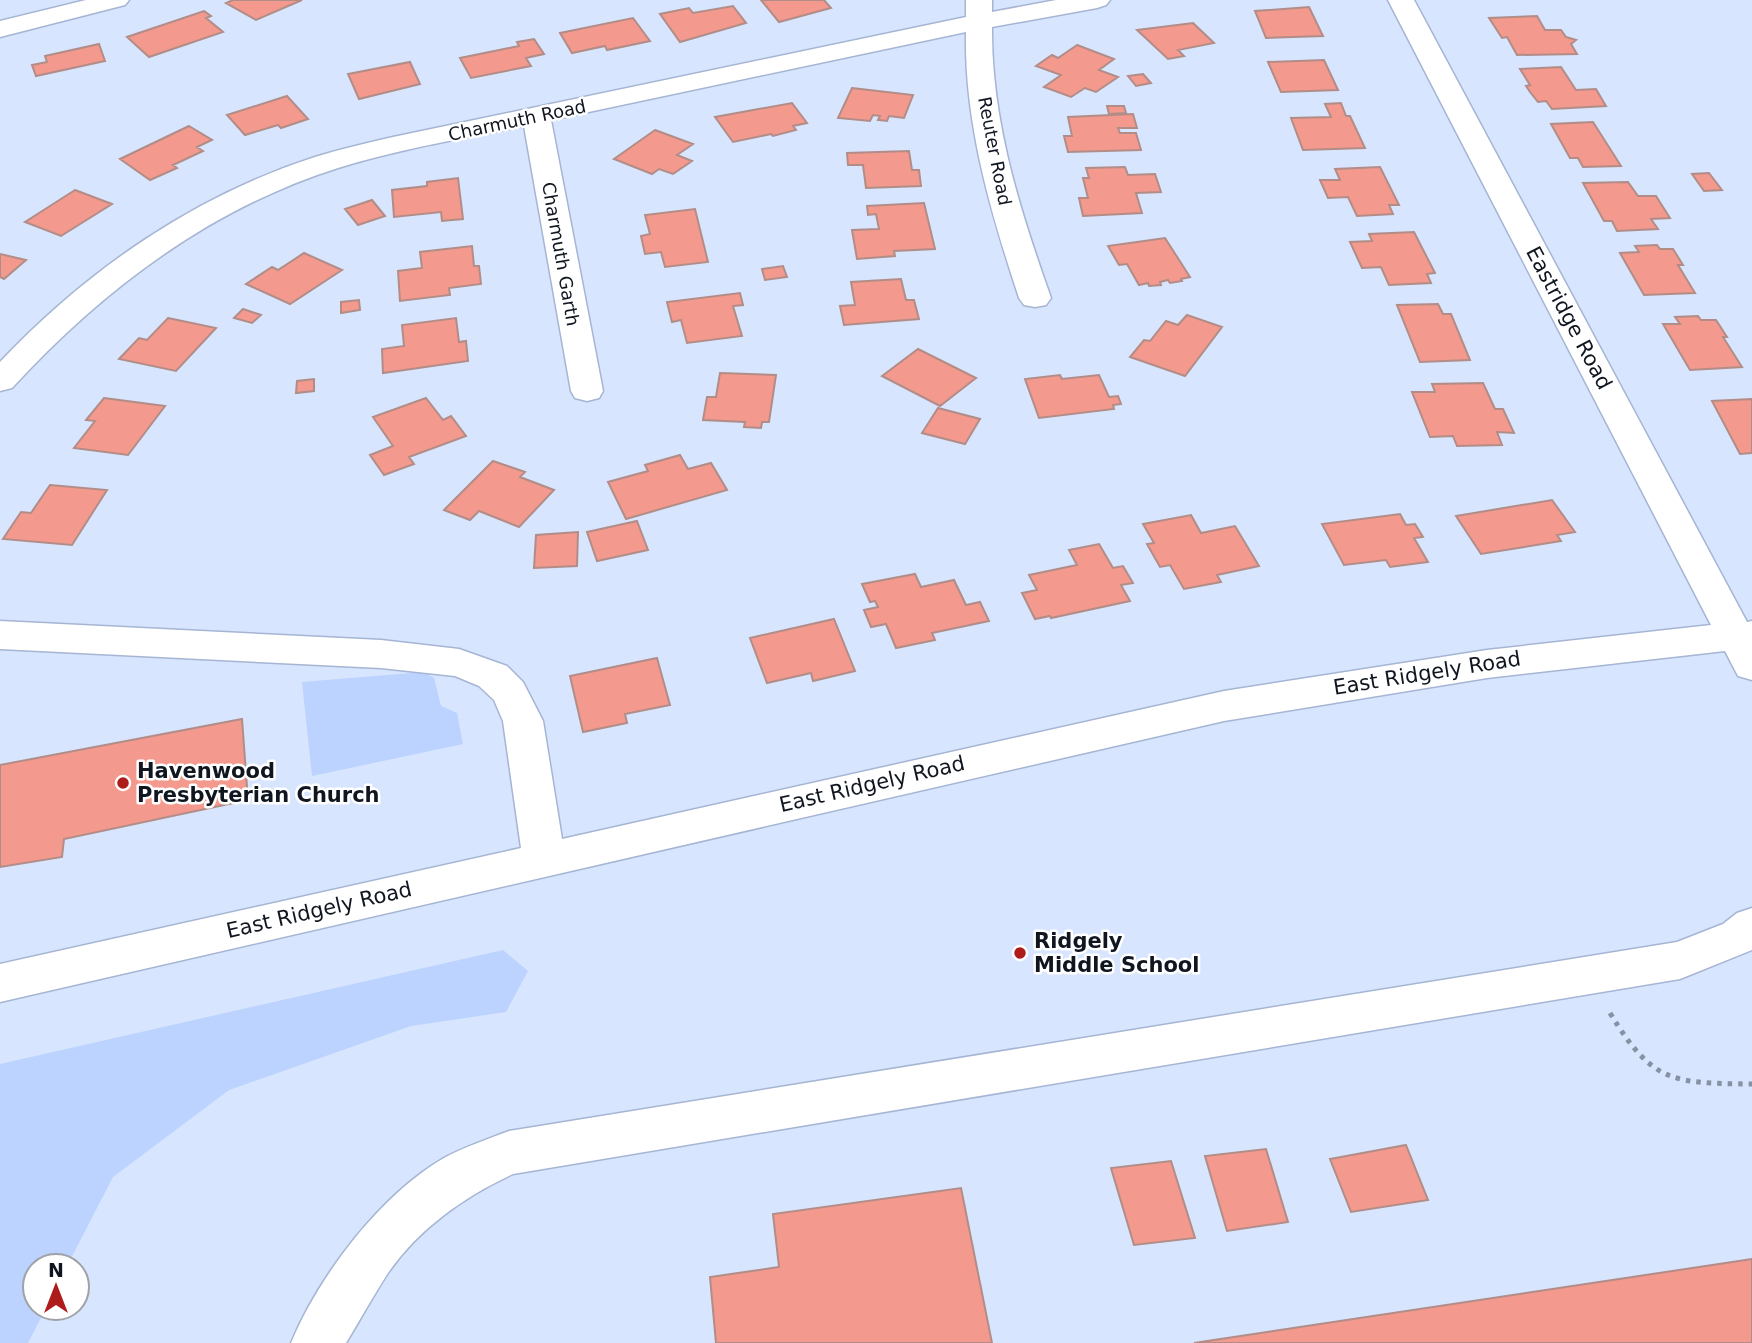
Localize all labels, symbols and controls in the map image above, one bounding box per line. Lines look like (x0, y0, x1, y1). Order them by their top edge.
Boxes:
street label: Charmuth Road (446, 95, 588, 145)
street label: Reuter Road (974, 95, 1016, 207)
street label: Charmuth Garth (538, 180, 584, 328)
street label: Eastridge Road (1521, 242, 1617, 394)
street label: East Ridgely Road (1331, 646, 1523, 700)
street label: East Ridgely Road (777, 751, 967, 817)
place label: Havenwood Presbyterian Church (137, 759, 380, 807)
marker: Havenwood Presbyterian Church (115, 775, 131, 791)
street label: East Ridgely Road (224, 877, 414, 943)
place label: Ridgely Middle School (1034, 929, 1200, 977)
marker: Ridgely Middle School (1012, 945, 1028, 961)
north arrow (21, 1252, 91, 1322)
text: N (48, 1259, 64, 1281)

